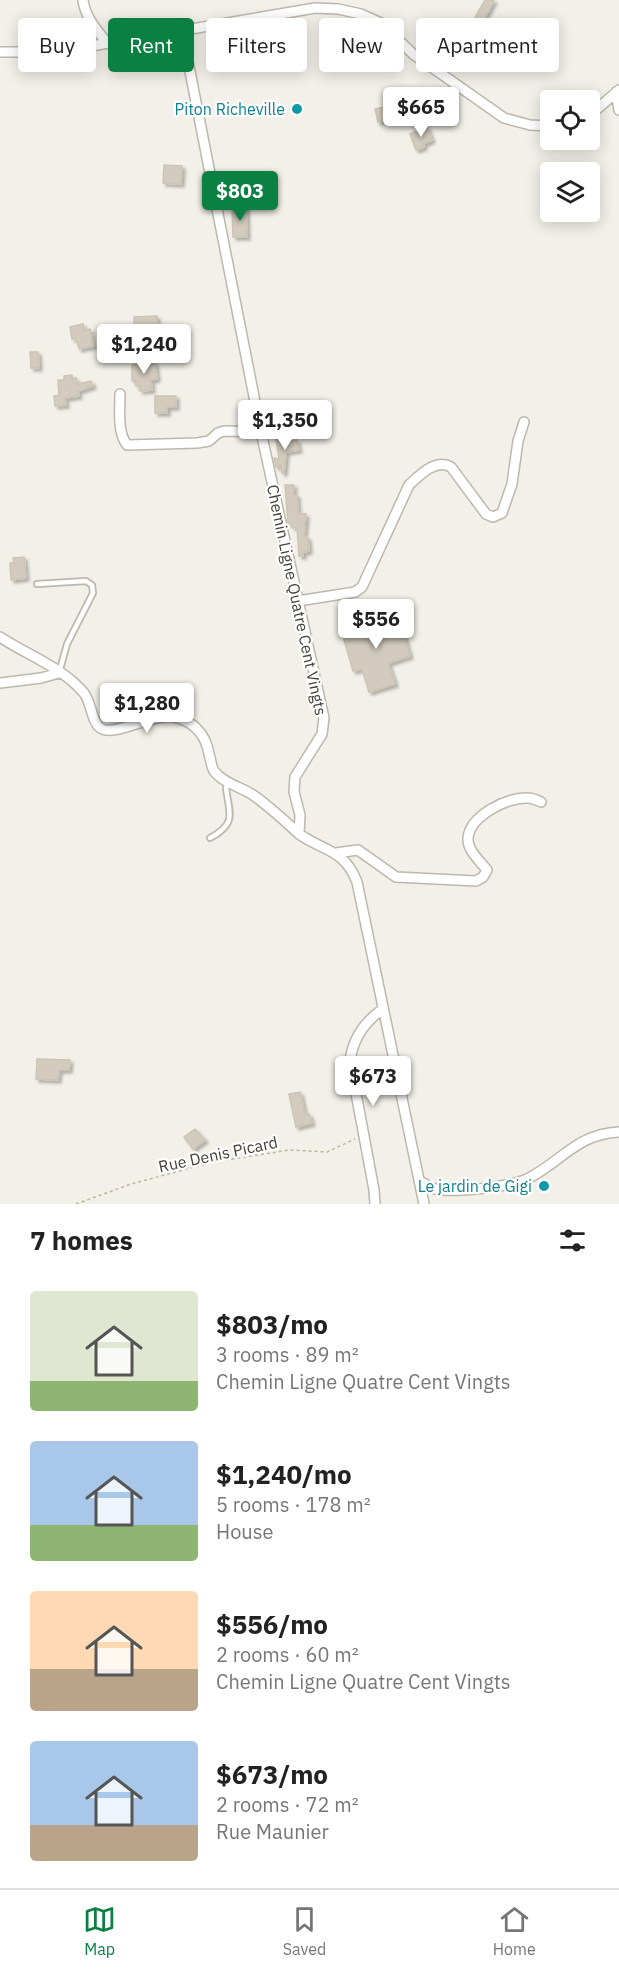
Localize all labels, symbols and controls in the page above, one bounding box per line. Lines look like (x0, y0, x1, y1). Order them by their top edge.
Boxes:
chip: Buy (18, 18, 96, 72)
chip: Rent (108, 18, 194, 72)
chip: Filters (206, 18, 307, 72)
chip: New (319, 18, 404, 72)
chip: Apartment (416, 18, 559, 72)
pin: $665 (385, 87, 457, 138)
map controls (540, 90, 600, 222)
button: locate (540, 90, 600, 150)
text: $665 (397, 93, 445, 120)
place label: Piton Richeville (175, 99, 285, 119)
marker: Piton Richeville (290, 102, 304, 116)
button: layers (540, 162, 600, 222)
pin: $803 (204, 171, 276, 222)
text: $803 (216, 177, 264, 204)
pin: $1,240 (95, 324, 193, 375)
text: $1,240 (111, 330, 177, 357)
pin: $1,350 (236, 400, 334, 451)
text: $1,350 (252, 406, 318, 433)
street label: Chemin Ligne Quatre Cent Vingts (263, 483, 331, 717)
pin: $556 (340, 599, 412, 650)
text: $556 (352, 605, 400, 632)
pin: $1,280 (98, 683, 196, 734)
text: $1,280 (114, 689, 180, 716)
pin: $673 (337, 1056, 409, 1107)
text: $673 (349, 1062, 397, 1089)
street label: Rue Denis Picard (157, 1132, 279, 1176)
place label: Le jardin de Gigi (418, 1176, 532, 1196)
marker: Le jardin de Gigi (537, 1179, 551, 1193)
text: 7 homes (30, 1223, 133, 1257)
icon: filters (556, 1224, 589, 1257)
text: $803/mo (216, 1307, 328, 1341)
icon: home (78, 1315, 150, 1387)
text: 3 rooms · 89 m² (216, 1341, 359, 1368)
text: Chemin Ligne Quatre Cent Vingts (216, 1368, 510, 1395)
text: $1,240/mo (216, 1457, 352, 1491)
icon: home (78, 1465, 150, 1537)
text: 5 rooms · 178 m² (216, 1491, 371, 1518)
text: House (216, 1518, 273, 1545)
text: $556/mo (216, 1607, 328, 1641)
icon: home (78, 1615, 150, 1687)
text: 2 rooms · 60 m² (216, 1641, 359, 1668)
text: Chemin Ligne Quatre Cent Vingts (216, 1668, 510, 1695)
text: $673/mo (216, 1757, 328, 1791)
icon: home (78, 1765, 150, 1837)
text: 2 rooms · 72 m² (216, 1791, 359, 1818)
text: Rue Maunier (216, 1818, 329, 1845)
tab: Map (83, 1903, 116, 1959)
tab: Saved (283, 1903, 326, 1959)
tab: Home (493, 1903, 536, 1959)

